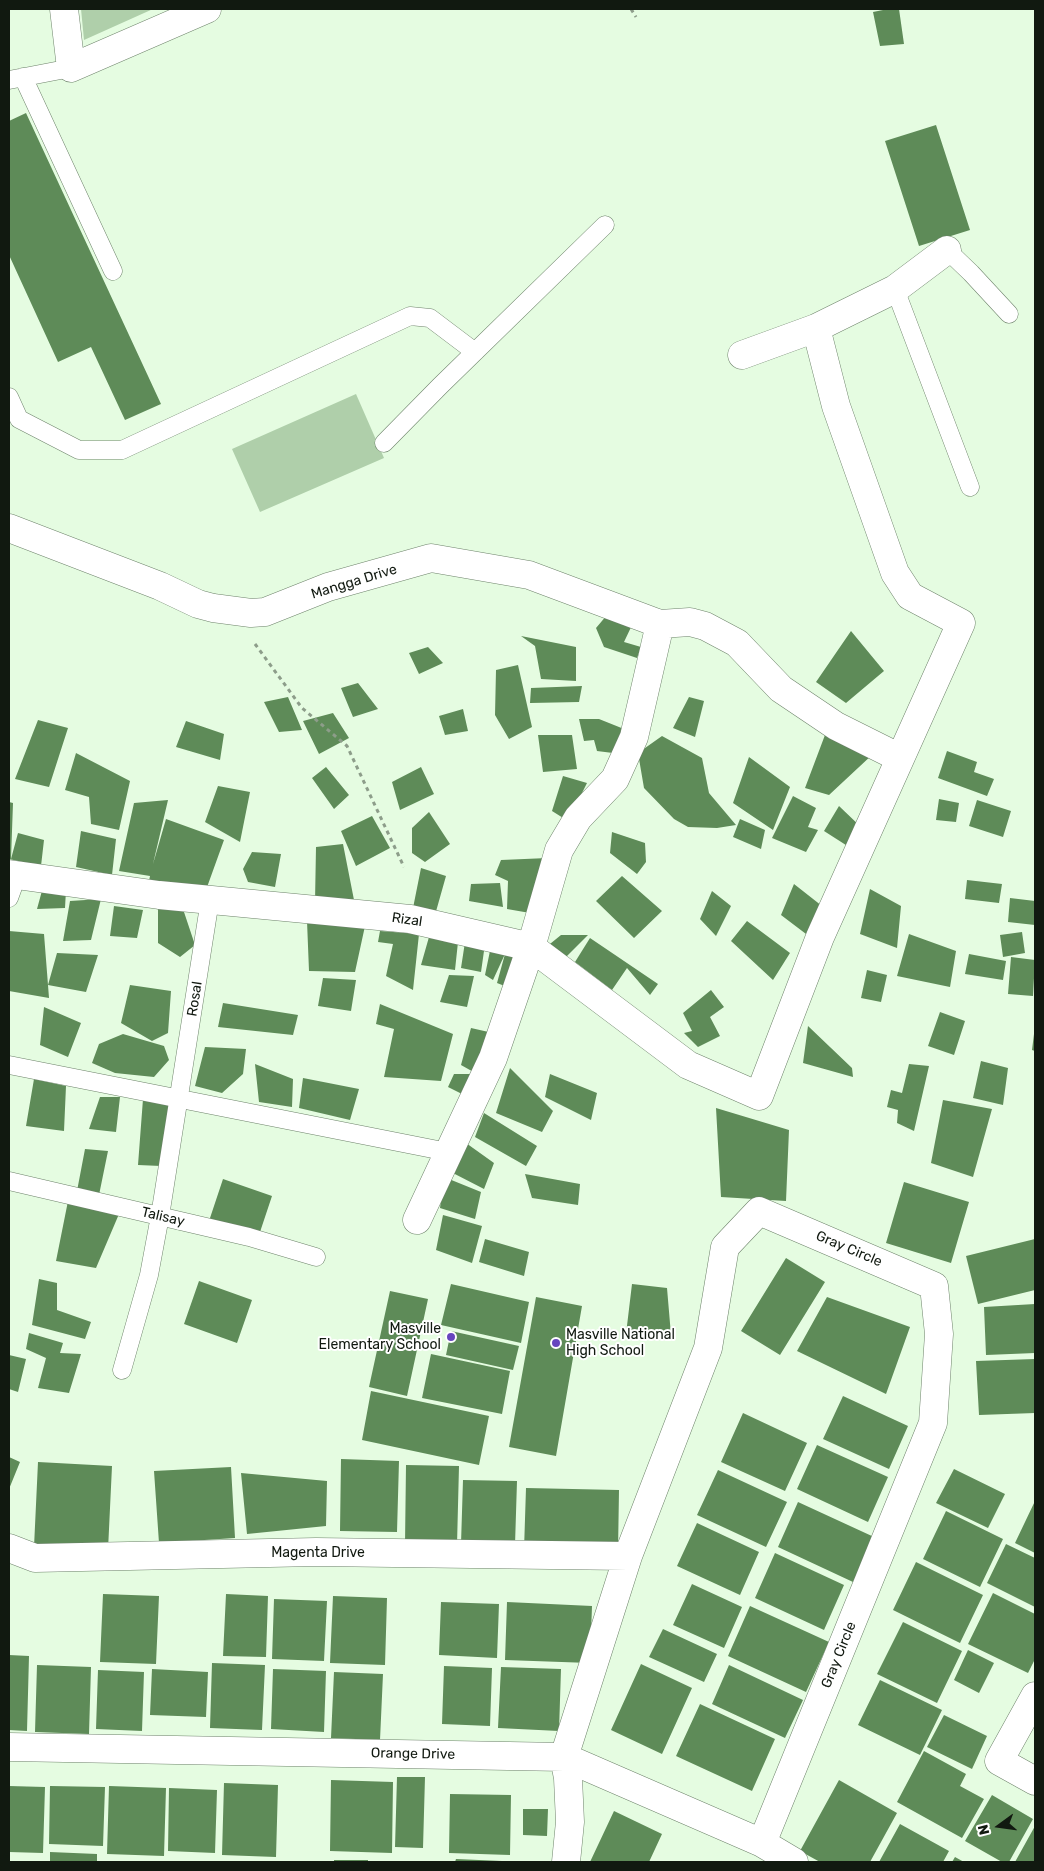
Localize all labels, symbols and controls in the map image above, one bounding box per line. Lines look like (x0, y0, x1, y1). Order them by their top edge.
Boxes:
street label: Mangga Drive (309, 561, 399, 603)
street label: Rizal (391, 910, 423, 930)
street label: Rosal (184, 980, 206, 1018)
street label: Talisay (140, 1204, 186, 1230)
street label: Gray Circle (813, 1228, 885, 1270)
place label: Masville Elementary School (318, 1321, 441, 1354)
place label: Masville National High School (566, 1327, 675, 1360)
marker: Masville Elementary School (445, 1331, 457, 1343)
marker: Masville National High School (550, 1337, 562, 1349)
street label: Magenta Drive (271, 1545, 365, 1561)
street label: Gray Circle (818, 1619, 860, 1691)
street label: Orange Drive (371, 1745, 455, 1763)
north arrow (974, 1801, 1024, 1851)
text: N (974, 1823, 993, 1837)

